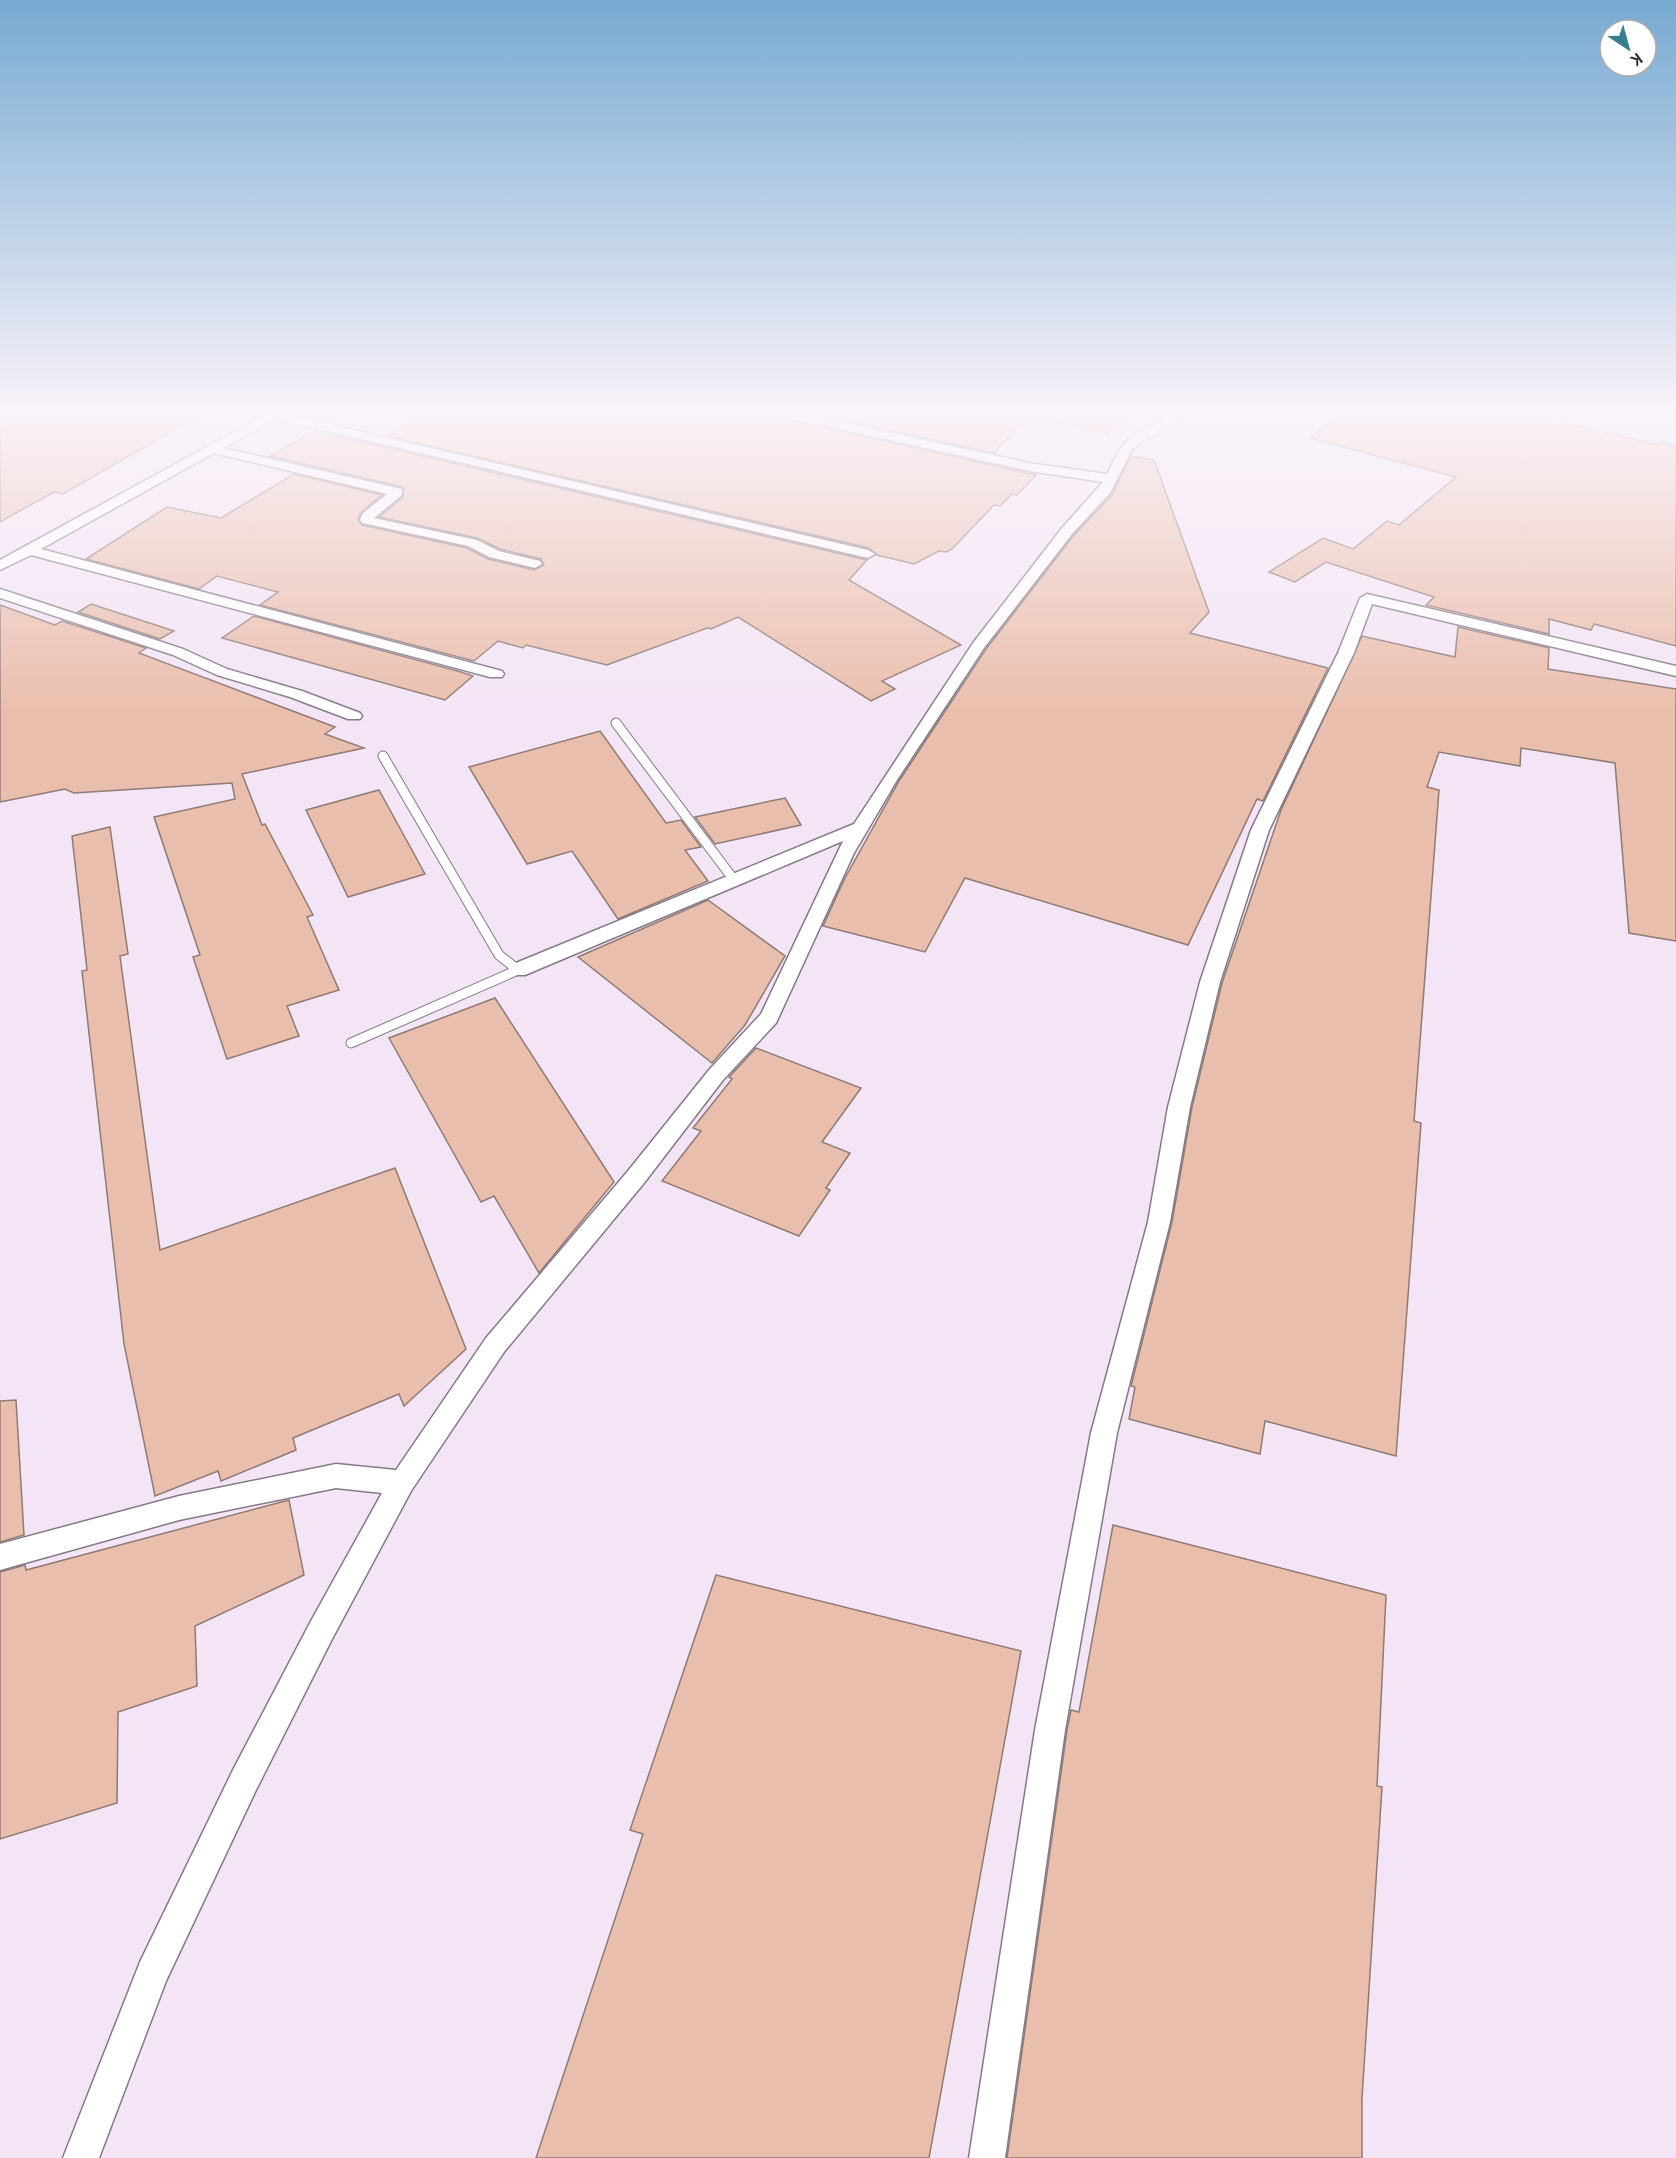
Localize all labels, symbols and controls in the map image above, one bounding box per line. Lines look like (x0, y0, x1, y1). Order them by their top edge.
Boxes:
north arrow (1598, 18, 1658, 78)
text: K (1627, 49, 1647, 71)

